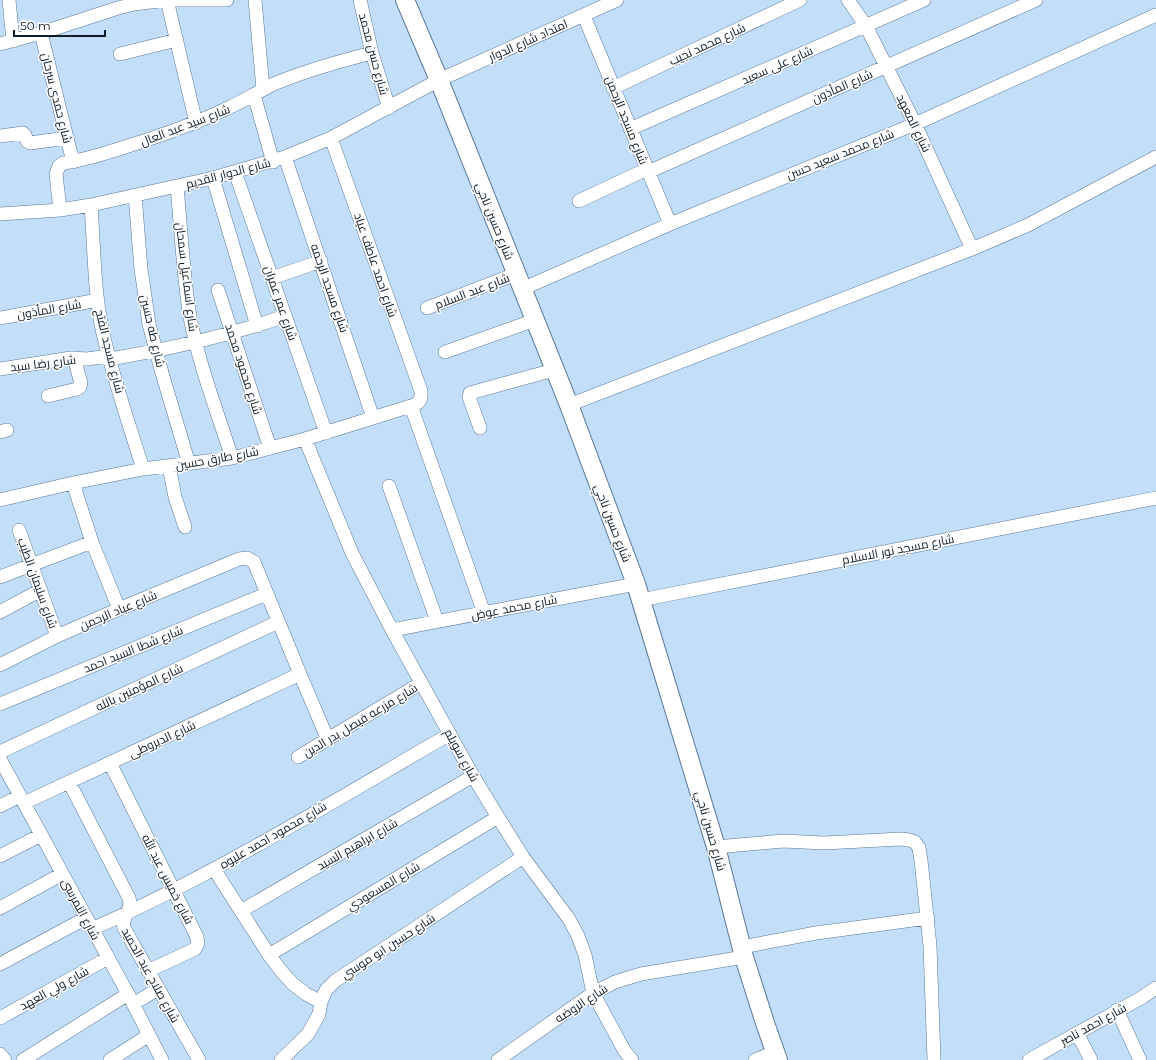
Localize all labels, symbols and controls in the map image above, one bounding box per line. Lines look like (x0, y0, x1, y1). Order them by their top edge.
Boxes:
street label: شارع حسن محمد (355, 11, 392, 97)
scale bar (14, 12, 105, 38)
street label: امتداد شارع الدوار (485, 16, 570, 66)
text: 50 m (20, 18, 51, 33)
street label: شارع محمد نجيب (666, 20, 748, 69)
street label: شارع على سعيد (739, 43, 816, 88)
street label: شارع حمدى سرحان (38, 51, 76, 145)
street label: شارع المأذون (809, 66, 875, 107)
street label: شارع مسجد الرحمن (601, 73, 652, 167)
street label: شارع المعهد (893, 91, 935, 155)
street label: شارع سيد عبد العال (138, 101, 233, 150)
street label: شارع محمد سعيد حسن (784, 126, 896, 183)
street label: شارع الدوار القديم (184, 154, 272, 192)
street label: شارع حسين ناجي (470, 180, 517, 263)
street label: شارع احمد عاطف عياد (350, 211, 401, 319)
street label: شارع اسماعيل سمحان (172, 221, 201, 333)
street label: شارع مسجد الرحمه (307, 242, 352, 335)
street label: شارع عمر عمران (260, 264, 301, 343)
street label: شارع عبد السلام (432, 270, 512, 313)
street label: شارع طه حسين (136, 293, 169, 369)
street label: شارع المأذون (16, 296, 82, 323)
street label: شارع مسجد الفتح (91, 307, 128, 395)
street label: شارع محمود محمد (221, 322, 266, 417)
street label: شارع رضا سيد (9, 352, 77, 375)
street label: شارع طارق حسين (174, 443, 260, 474)
street label: شارع حسين ناجي (588, 482, 635, 565)
street label: شارع مسجد نور الاسلام (841, 531, 956, 568)
street label: شارع سليمان الطيب (14, 536, 61, 631)
street label: شارع عباد الرحمن (77, 587, 159, 634)
street label: شارع محمد عوض (470, 591, 559, 624)
street label: شارع شطا السيد احمد (81, 622, 186, 677)
street label: شارع المؤمنين بالله (93, 660, 186, 715)
street label: شارع مزرعه فيصل بدر الدين (300, 680, 421, 761)
street label: شارع الديروطى (126, 717, 198, 762)
street label: شارع سويلم (440, 726, 483, 785)
street label: شارع حسين ناجي (690, 789, 730, 874)
street label: شارع محمود احمد عليوه (217, 798, 330, 873)
street label: شارع ابراهيم السيد (314, 815, 401, 874)
street label: شارع خميس عبد الله (138, 832, 197, 927)
street label: شارع المسعودي (344, 858, 424, 916)
street label: شارع النمرسى (58, 876, 104, 943)
street label: شارع حسين ابو موسي (338, 910, 439, 984)
street label: شارع صلاح عبد الحميد (118, 925, 183, 1026)
street label: شارع ولي العهد (17, 963, 93, 1016)
street label: شارع الروضه (552, 980, 611, 1026)
street label: شارع احمد ناصر (1056, 1000, 1129, 1050)

